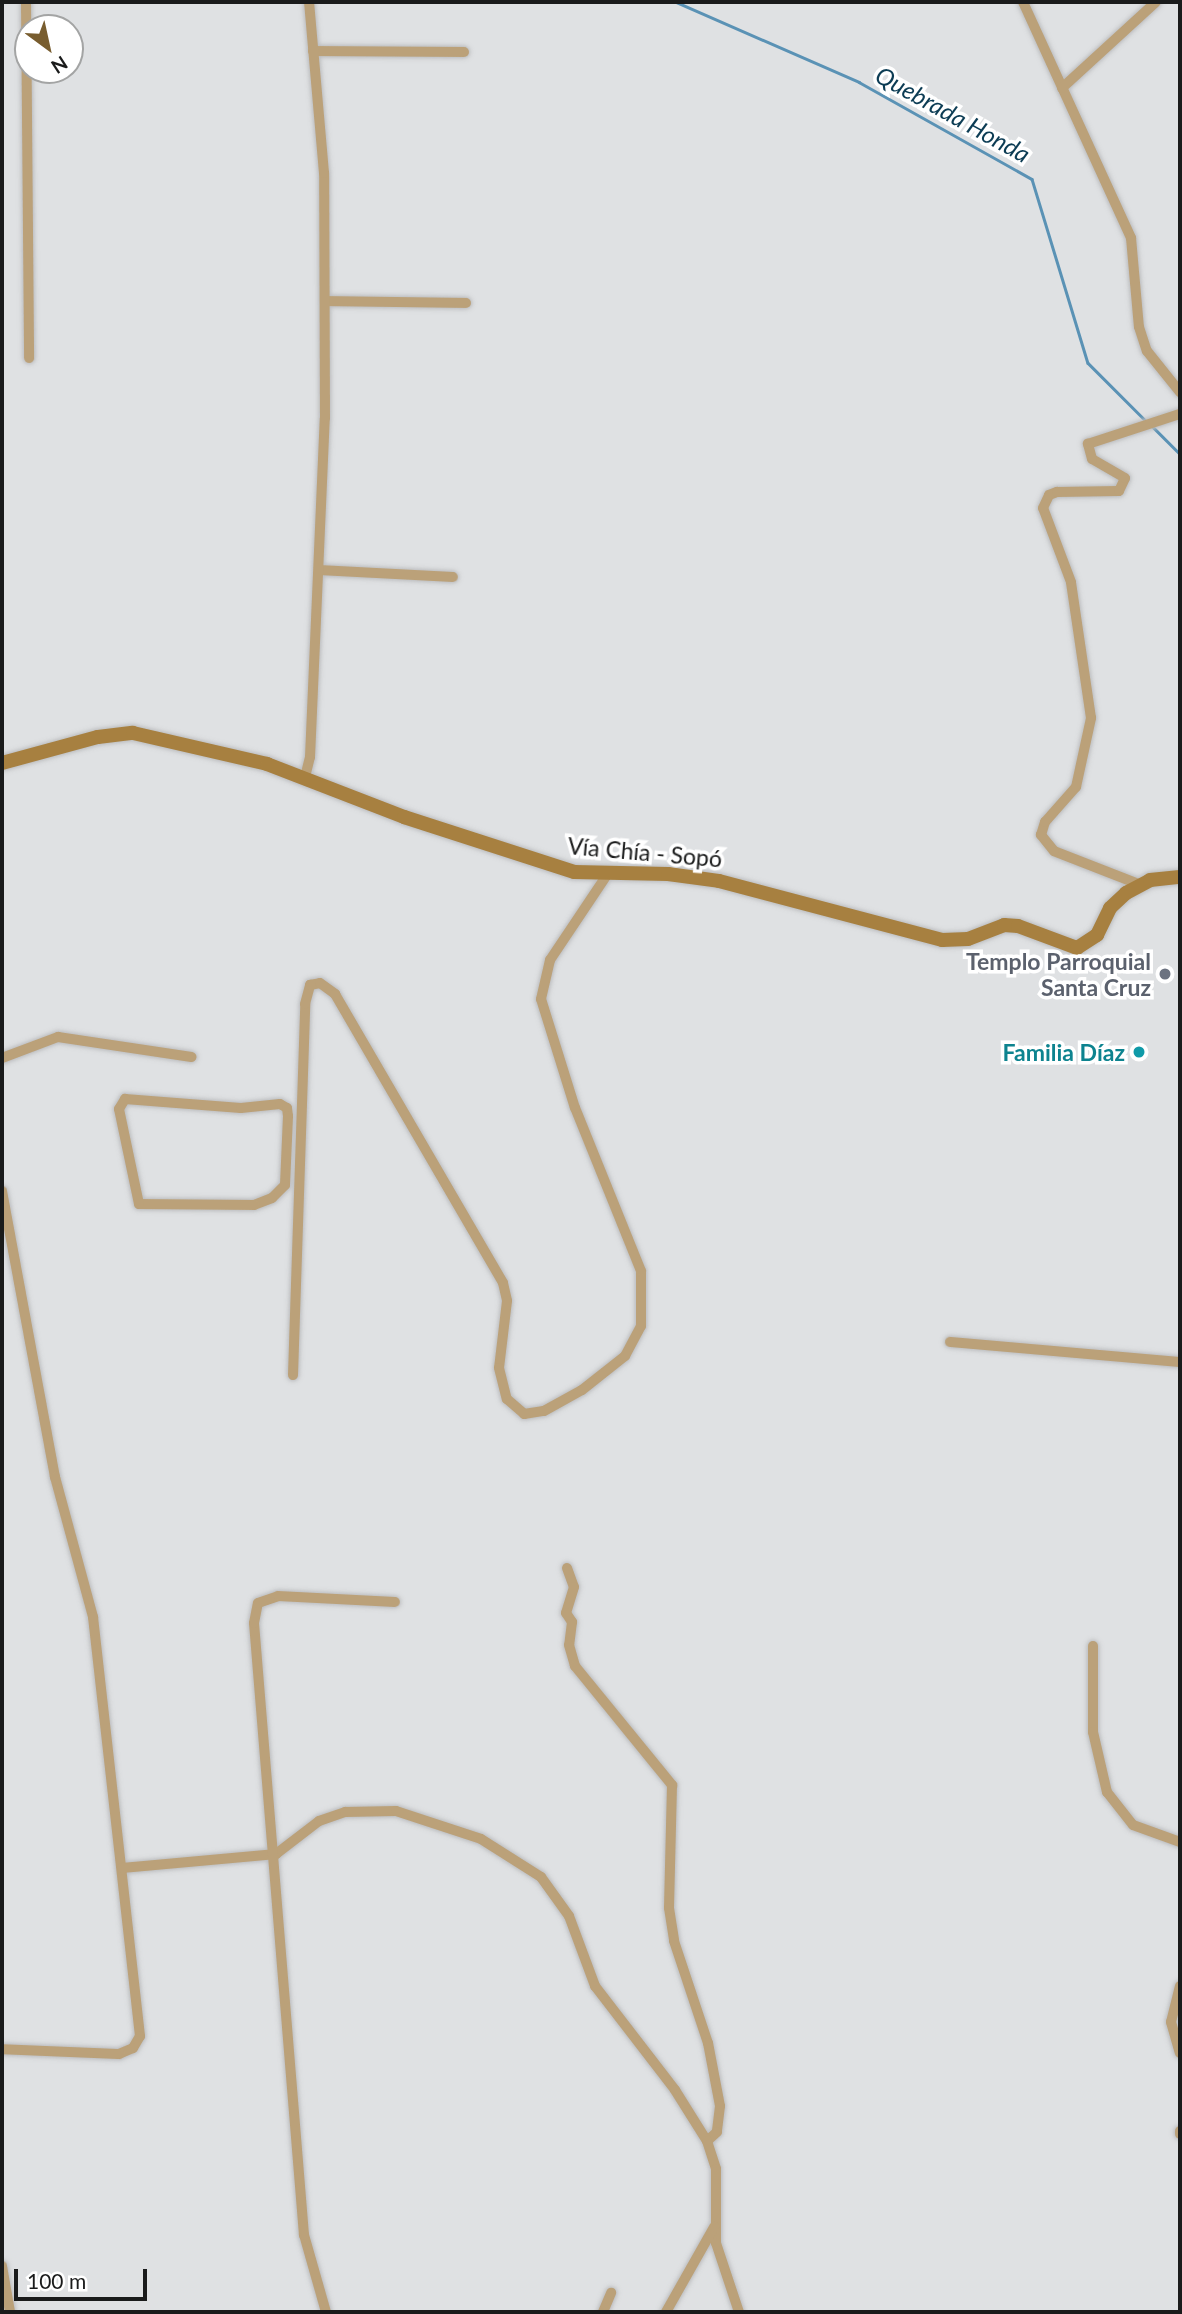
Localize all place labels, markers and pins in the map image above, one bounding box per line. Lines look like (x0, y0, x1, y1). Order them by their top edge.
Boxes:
place label: Templo Parroquial Santa Cruz (966, 947, 1151, 1001)
marker: Templo Parroquial Santa Cruz (1157, 966, 1173, 982)
place label: Familia Díaz (1003, 1038, 1125, 1066)
marker: Familia Díaz (1131, 1044, 1147, 1060)

